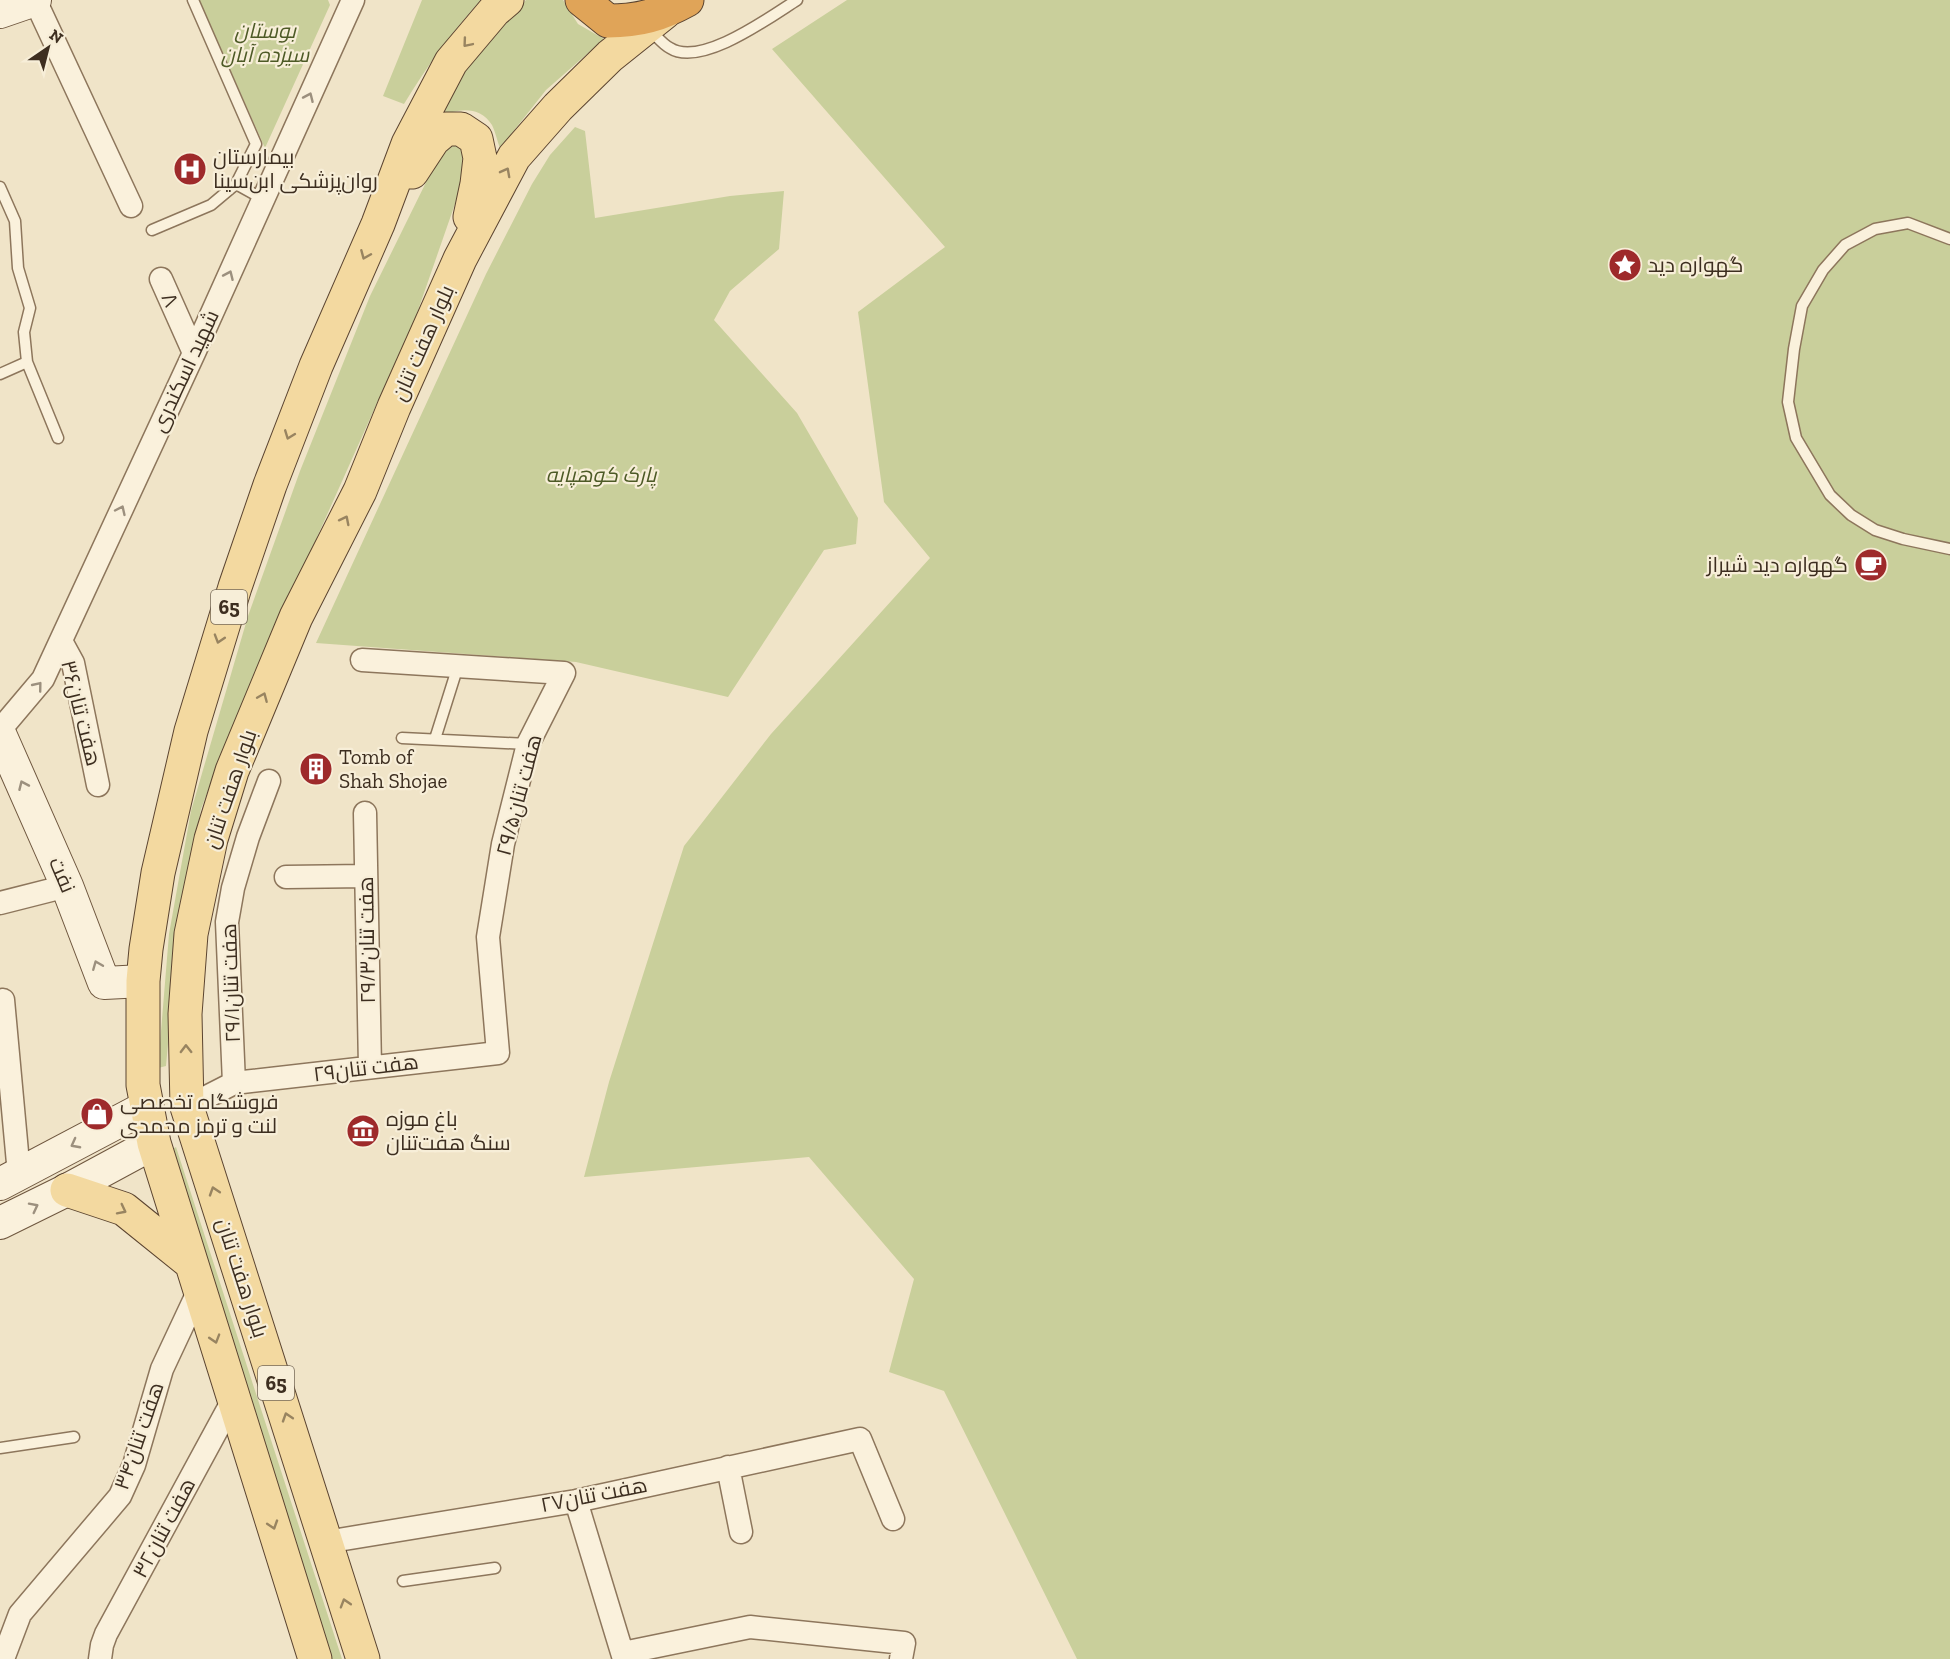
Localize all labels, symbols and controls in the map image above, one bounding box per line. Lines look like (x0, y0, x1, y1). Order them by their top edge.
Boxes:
north arrow (18, 18, 78, 78)
park label: بوستان سیزده آبان (221, 18, 310, 68)
text: N (46, 25, 67, 47)
one-way arrow (463, 36, 474, 47)
one-way arrow (302, 93, 314, 104)
place label: بیمارستان روان‌پزشکی ابن‌سینا (213, 144, 378, 195)
hospital icon: بیمارستان روان‌پزشکی ابن‌سینا (172, 151, 208, 187)
one-way arrow (499, 168, 510, 178)
place icon: گهواره دید (1607, 247, 1643, 283)
one-way arrow (360, 249, 372, 260)
place label: گهواره دید (1648, 252, 1743, 278)
one-way arrow (222, 271, 234, 282)
street label: بلوار هفت تنان (386, 281, 460, 405)
street label: ۸ (156, 289, 185, 311)
street label: شهید اسکندری (145, 306, 225, 436)
one-way arrow (284, 429, 297, 440)
park label: پارک کوهپایه (546, 462, 658, 489)
one-way arrow (114, 505, 126, 516)
one-way arrow (337, 516, 349, 527)
cafe icon: گهواره دید شیراز (1853, 547, 1889, 583)
place label: گهواره دید شیراز (1706, 552, 1848, 578)
road number: 65 (211, 590, 247, 624)
one-way arrow (214, 633, 226, 644)
street label: هفت تنان۳۶ (55, 657, 107, 769)
one-way arrow (30, 681, 41, 692)
one-way arrow (256, 693, 268, 704)
street label: بلوار هفت تنان (197, 726, 263, 852)
street label: ۲۹/۵هفت تنان (490, 731, 548, 859)
place label: Tomb of Shah Shojae (339, 744, 448, 794)
building icon: Tomb of Shah Shojae (298, 751, 334, 787)
one-way arrow (18, 780, 30, 791)
street label: نفت (44, 853, 81, 896)
street label: ۲۹/۳هفت تنان (353, 876, 381, 1004)
street label: ۲۹/۱هفت تنان (216, 923, 246, 1043)
one-way arrow (92, 960, 104, 971)
one-way arrow (180, 1044, 192, 1053)
street label: هفت تنان۲۹ (312, 1049, 420, 1087)
place label: فروشگاه تخصصی لنت و ترمز محمدی (120, 1089, 279, 1139)
shop icon: فروشگاه تخصصی لنت و ترمز محمدی (79, 1096, 115, 1132)
place label: باغ‌ موزه سنگ هفت‌تنان (386, 1106, 511, 1156)
museum icon: باغ‌ موزه سنگ هفت‌تنان (345, 1113, 381, 1149)
one-way arrow (71, 1137, 82, 1148)
one-way arrow (209, 1186, 222, 1197)
one-way arrow (27, 1202, 38, 1214)
one-way arrow (116, 1203, 126, 1214)
street label: بلوار هفت تنان (210, 1215, 274, 1341)
one-way arrow (207, 1333, 220, 1344)
road number: 65 (258, 1366, 294, 1400)
street label: هفت تنان۳۴ (108, 1379, 170, 1493)
one-way arrow (281, 1412, 294, 1423)
street label: هفت تنان۲۷ (538, 1472, 650, 1518)
street label: هفت تنان۳۲ (127, 1474, 201, 1582)
one-way arrow (266, 1519, 278, 1530)
one-way arrow (340, 1598, 352, 1609)

